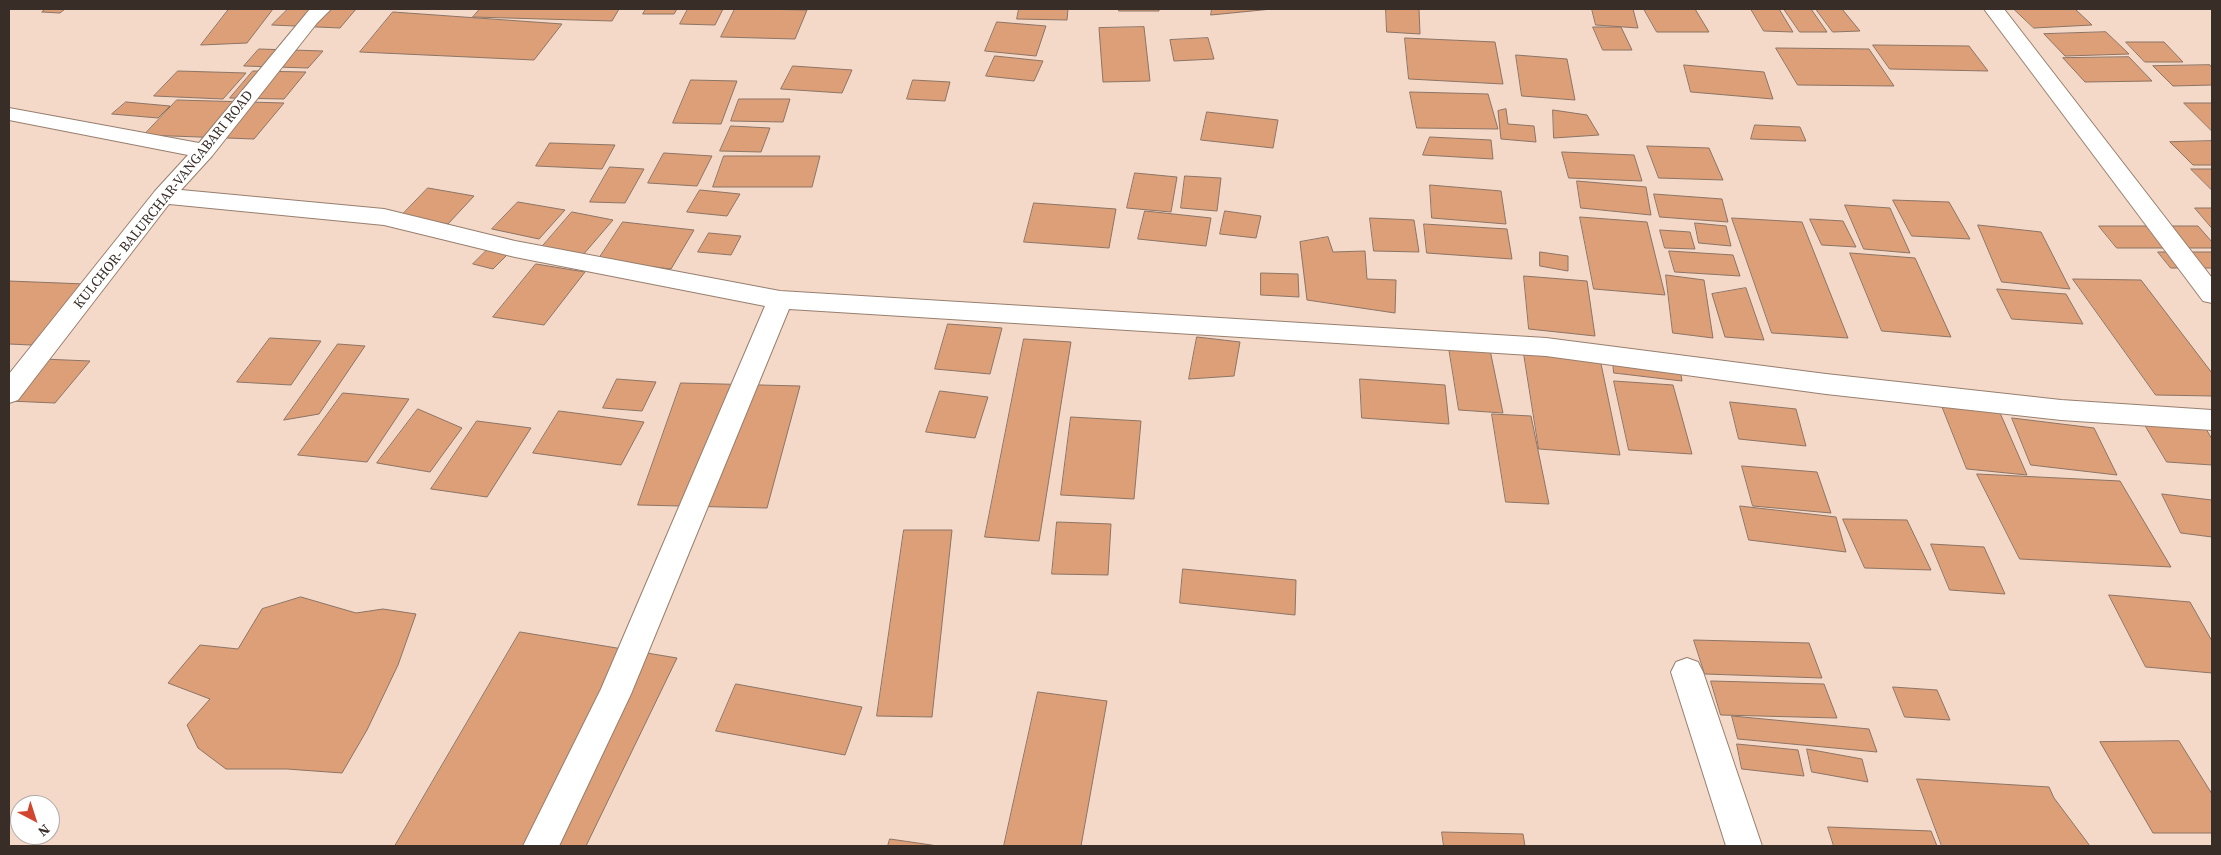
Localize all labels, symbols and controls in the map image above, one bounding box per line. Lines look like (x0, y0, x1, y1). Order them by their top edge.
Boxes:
street label: KULCHOR- BALURCHAR-VANGABARI ROAD (71, 88, 257, 312)
north arrow (10, 795, 60, 845)
text: N (34, 820, 54, 842)

